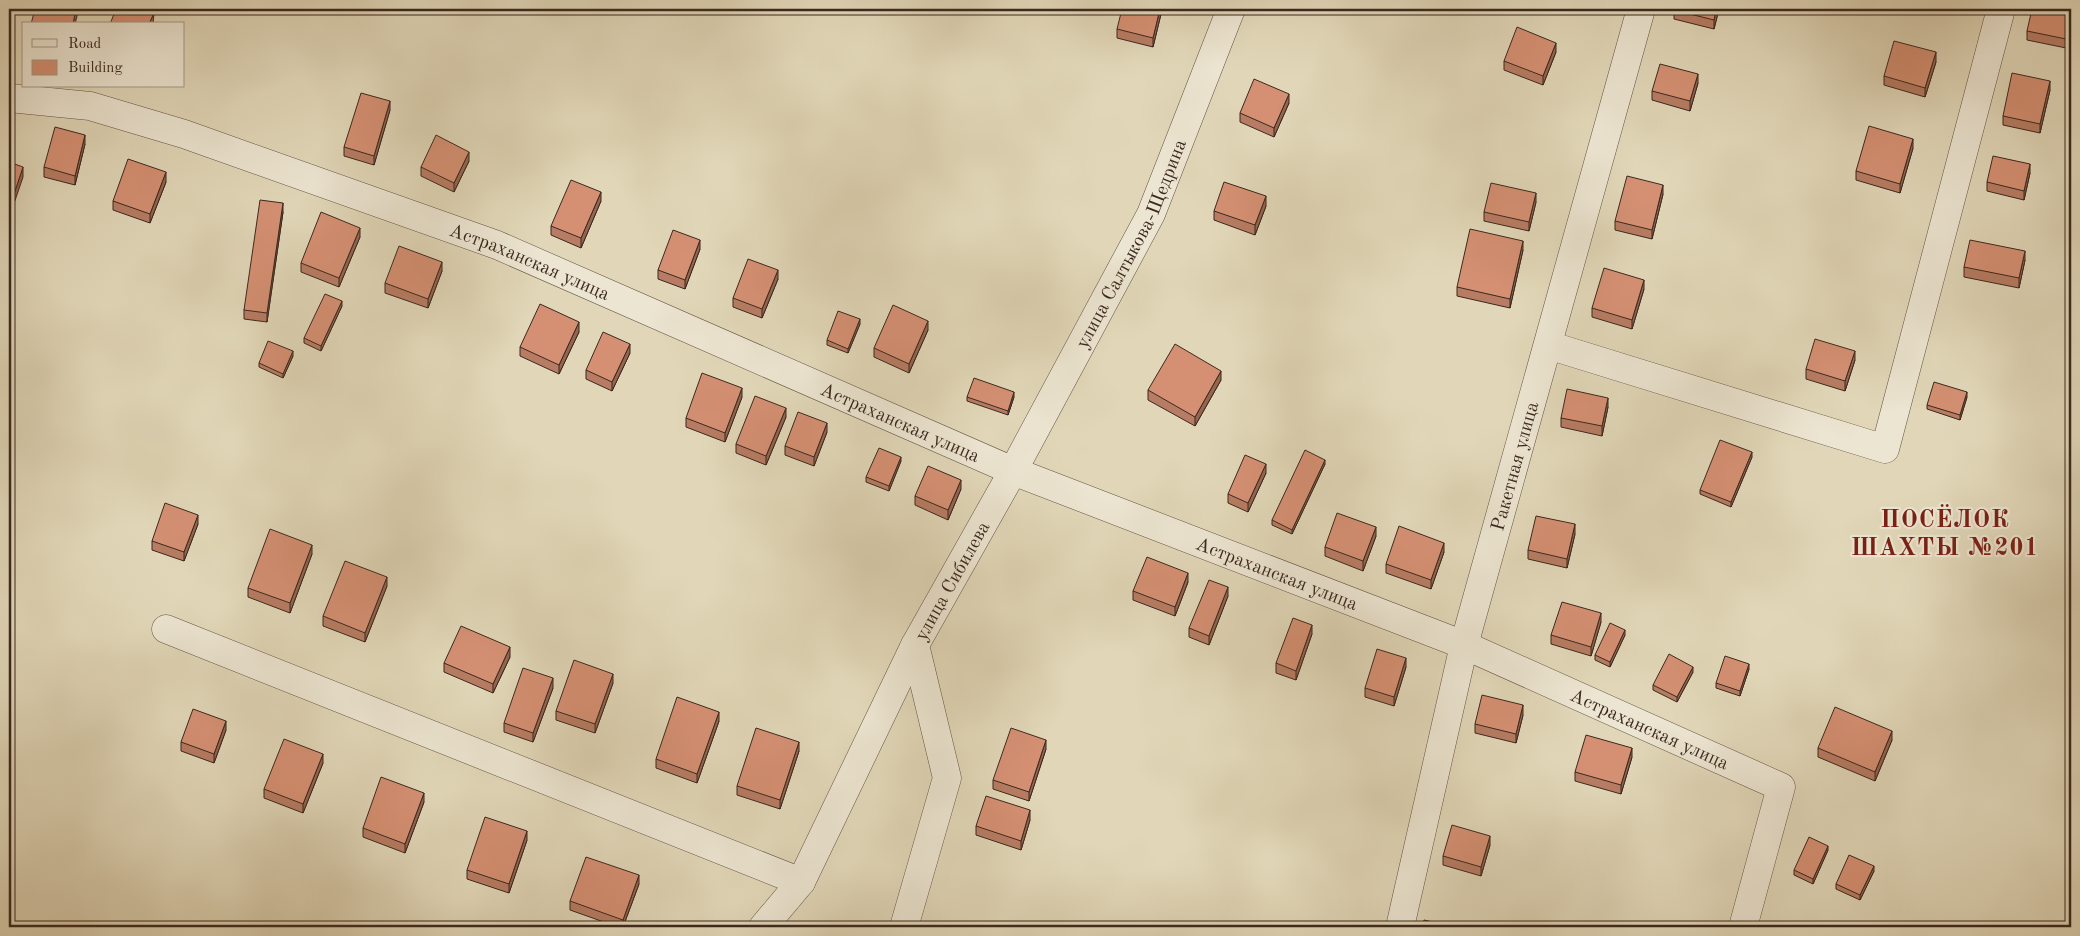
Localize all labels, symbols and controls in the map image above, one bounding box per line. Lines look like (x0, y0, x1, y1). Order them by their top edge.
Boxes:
legend (22, 22, 185, 88)
text: Road (68, 37, 102, 52)
text: Building (68, 61, 123, 76)
street label: улица Салтыкова-Щедрина (1074, 137, 1191, 352)
street label: Астраханская улица (446, 222, 612, 305)
street label: Астраханская улица (817, 381, 982, 467)
street label: Ракетная улица (1489, 399, 1543, 533)
district label: ПОСЁЛОК ШАХТЫ №201 (1851, 504, 2039, 561)
street label: улица Сибилева (913, 518, 995, 644)
street label: Астраханская улица (1193, 535, 1360, 615)
street label: Астраханская улица (1567, 687, 1732, 775)

